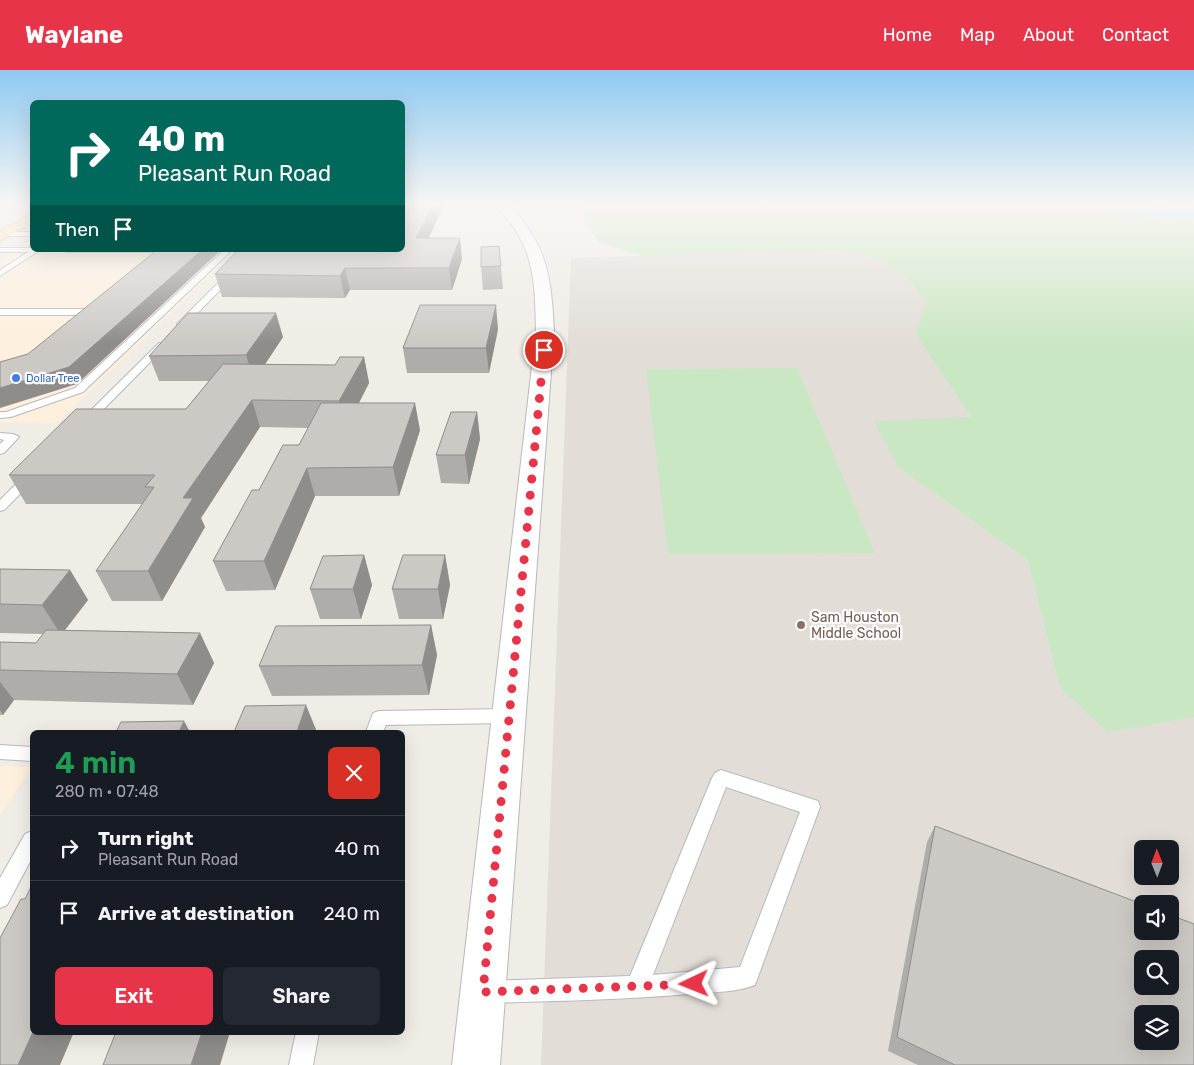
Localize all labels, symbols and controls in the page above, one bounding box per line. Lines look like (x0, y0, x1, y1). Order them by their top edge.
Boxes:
text: Waylane (25, 21, 123, 49)
text: Home (883, 24, 932, 46)
text: Map (960, 24, 995, 46)
text: About (1023, 24, 1074, 46)
text: Contact (1102, 24, 1169, 46)
text: 40 m (138, 118, 225, 160)
icon: right (55, 120, 120, 185)
text: Pleasant Run Road (138, 160, 331, 187)
icon: arrive (109, 215, 137, 243)
text: Then (55, 218, 99, 241)
pin (523, 329, 565, 371)
icon: arrive (530, 336, 558, 364)
marker: Dollar Tree (10, 372, 22, 384)
place label: Dollar Tree (26, 372, 80, 385)
place label: Sam Houston Middle School (811, 609, 901, 642)
marker: Sam Houston Middle School (795, 619, 807, 631)
text: 4 min (55, 745, 136, 781)
button: close (328, 747, 380, 799)
text: 280 m · 07:48 (55, 782, 159, 801)
text: Turn right (98, 827, 193, 850)
icon: right (55, 834, 83, 862)
text: 40 m (335, 837, 380, 860)
north arrow (1134, 840, 1179, 885)
map controls (1134, 840, 1179, 1050)
text: Pleasant Run Road (98, 850, 238, 869)
button: sound (1134, 895, 1179, 940)
icon: arrive (55, 899, 83, 927)
text: Arrive at destination (98, 902, 294, 925)
text: 240 m (324, 902, 380, 925)
button: search (1134, 950, 1179, 995)
position arrow (667, 957, 719, 1009)
button: Exit (55, 967, 213, 1025)
button: Share (223, 967, 380, 1025)
button: layers (1134, 1005, 1179, 1050)

